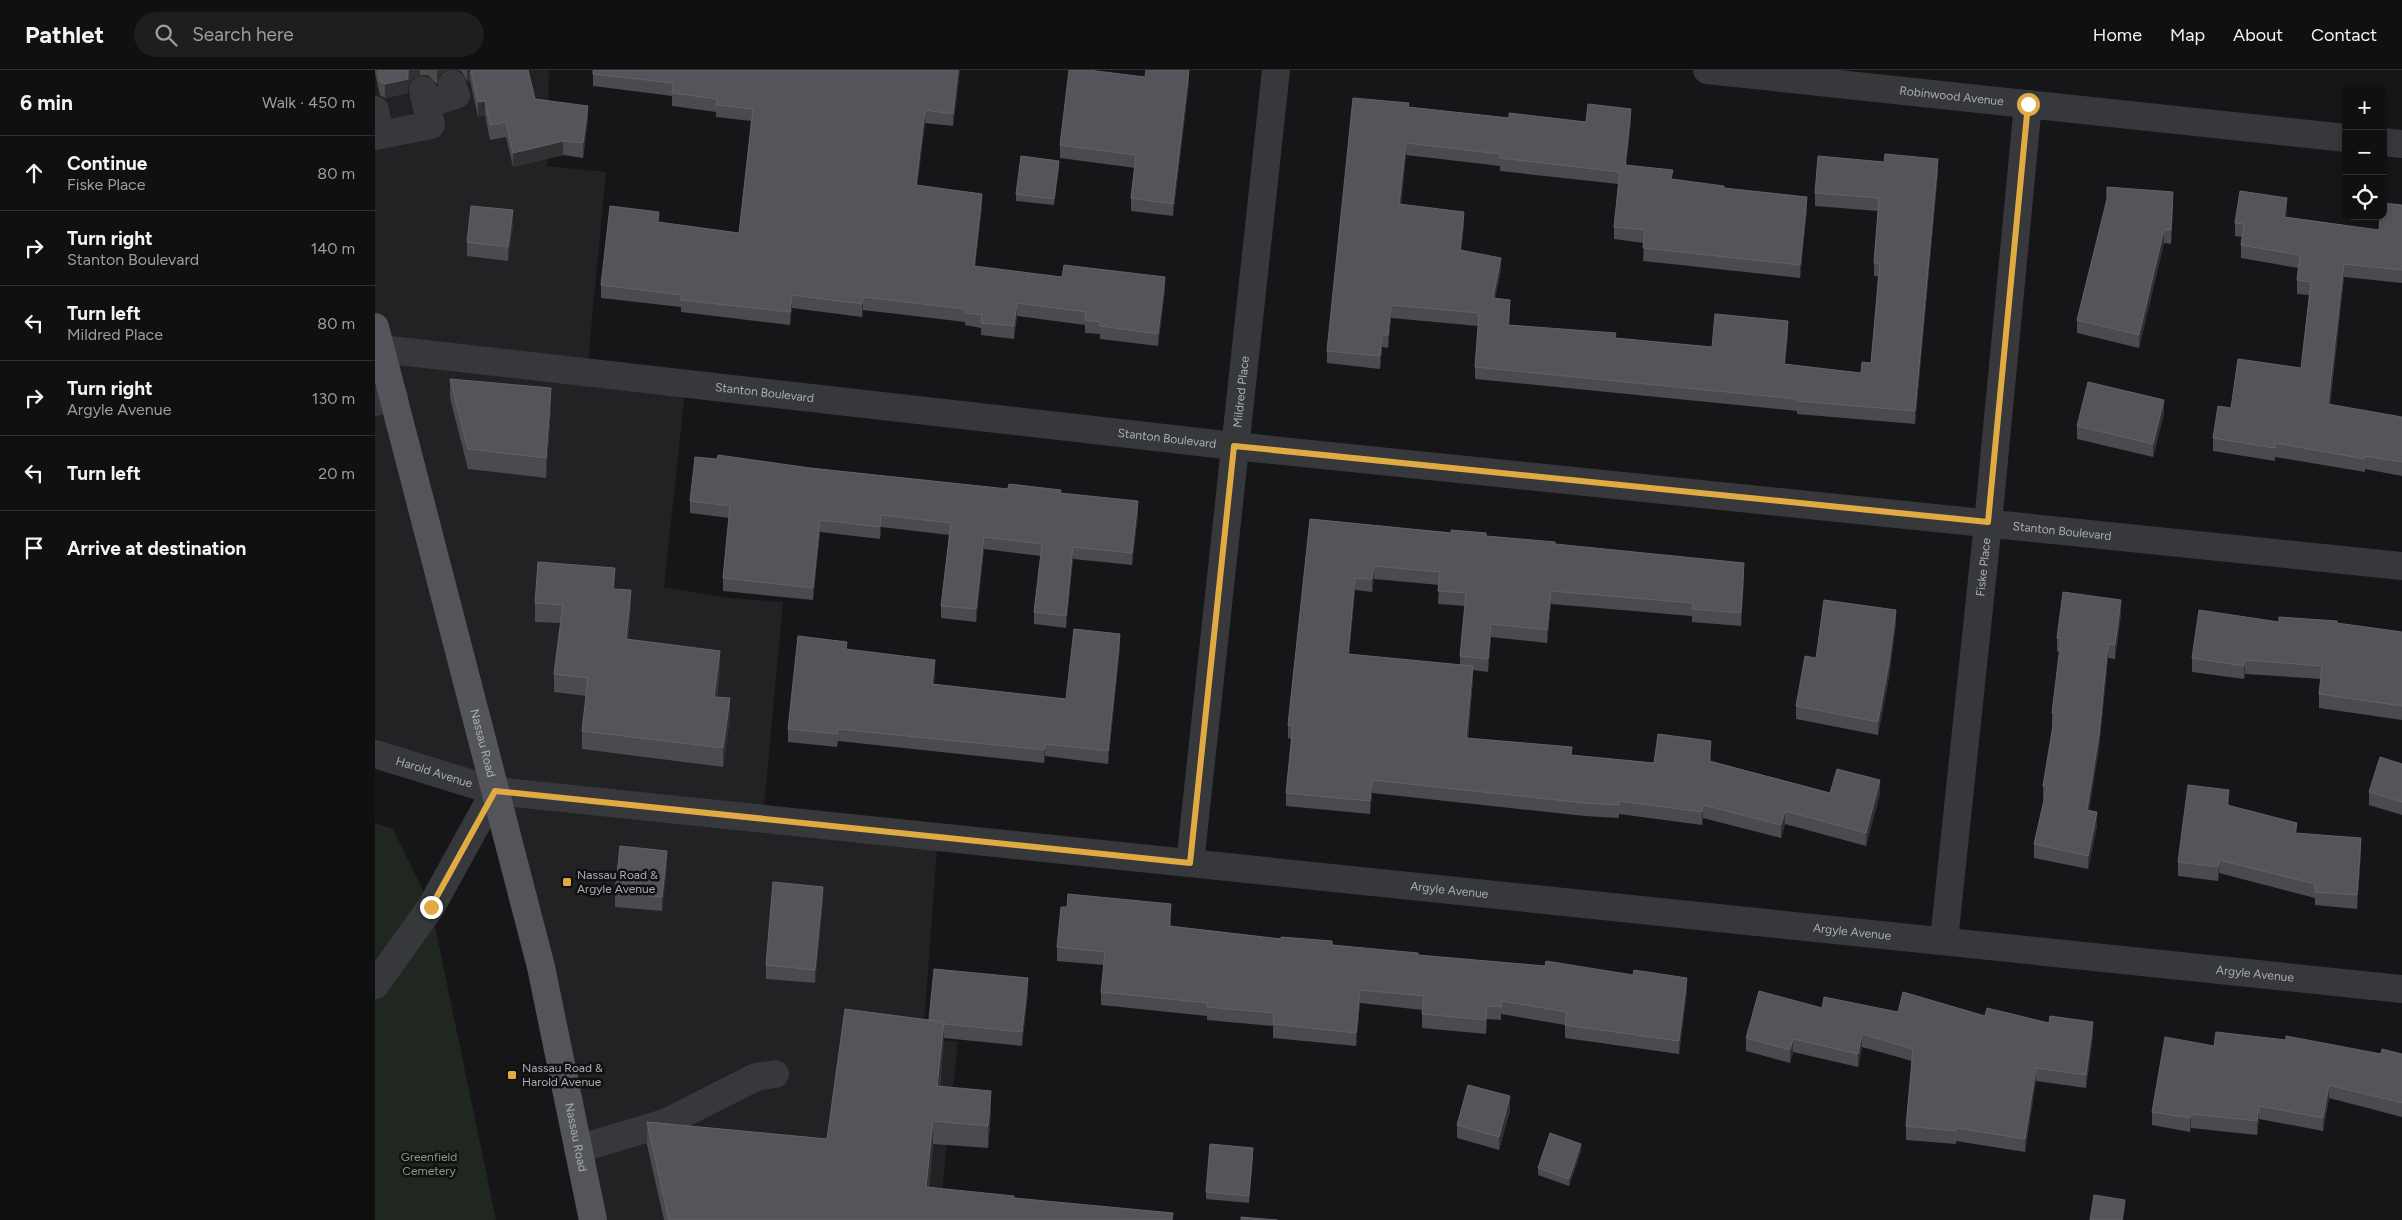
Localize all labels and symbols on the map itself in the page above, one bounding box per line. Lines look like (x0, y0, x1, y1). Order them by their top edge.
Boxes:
street label: Robinwood Avenue (1899, 84, 2005, 109)
route start (2017, 93, 2040, 116)
street label: Mildred Place (1230, 355, 1252, 428)
street label: Stanton Boulevard (714, 380, 815, 405)
street label: Stanton Boulevard (1117, 426, 1217, 451)
street label: Stanton Boulevard (2012, 519, 2112, 543)
street label: Fiske Place (1973, 537, 1993, 597)
street label: Nassau Road (467, 708, 499, 779)
street label: Harold Avenue (394, 754, 475, 791)
place label: Nassau Road & Argyle Avenue (577, 868, 658, 896)
marker: Nassau Road & Argyle Avenue (561, 876, 573, 888)
street label: Argyle Avenue (1410, 879, 1489, 901)
route end (420, 896, 443, 919)
street label: Argyle Avenue (1812, 921, 1892, 943)
street label: Argyle Avenue (2215, 963, 2295, 985)
place label: Nassau Road & Harold Avenue (522, 1061, 603, 1089)
marker: Nassau Road & Harold Avenue (506, 1069, 518, 1081)
street label: Nassau Road (562, 1102, 590, 1173)
park label: Greenfield Cemetery (401, 1150, 457, 1178)

